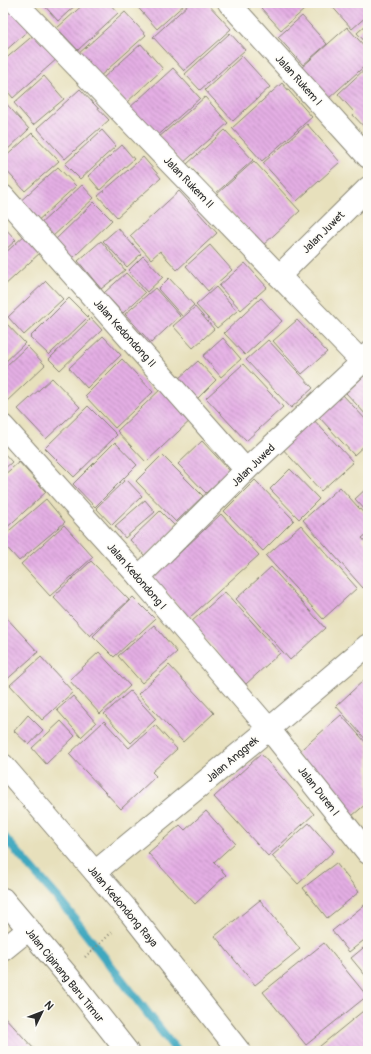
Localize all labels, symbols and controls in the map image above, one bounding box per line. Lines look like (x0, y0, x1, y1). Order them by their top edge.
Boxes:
street label: Jalan Rukem I (273, 52, 325, 108)
street label: Jalan Rukem II (161, 154, 216, 211)
street label: Jalan Juwet (299, 208, 348, 256)
street label: Jalan Kedondong II (91, 297, 159, 370)
street label: Jalan Juwed (229, 441, 278, 489)
street label: Jalan Kedondong I (104, 540, 169, 612)
street label: Jalan Anggrek (203, 733, 262, 785)
street label: Jalan Duren I (295, 764, 342, 819)
street label: Jalan Kedondong Raya (85, 863, 160, 950)
street label: Jalan Cipinang Baru Timur (23, 926, 107, 1025)
north arrow (22, 992, 62, 1032)
text: N (42, 998, 57, 1013)

